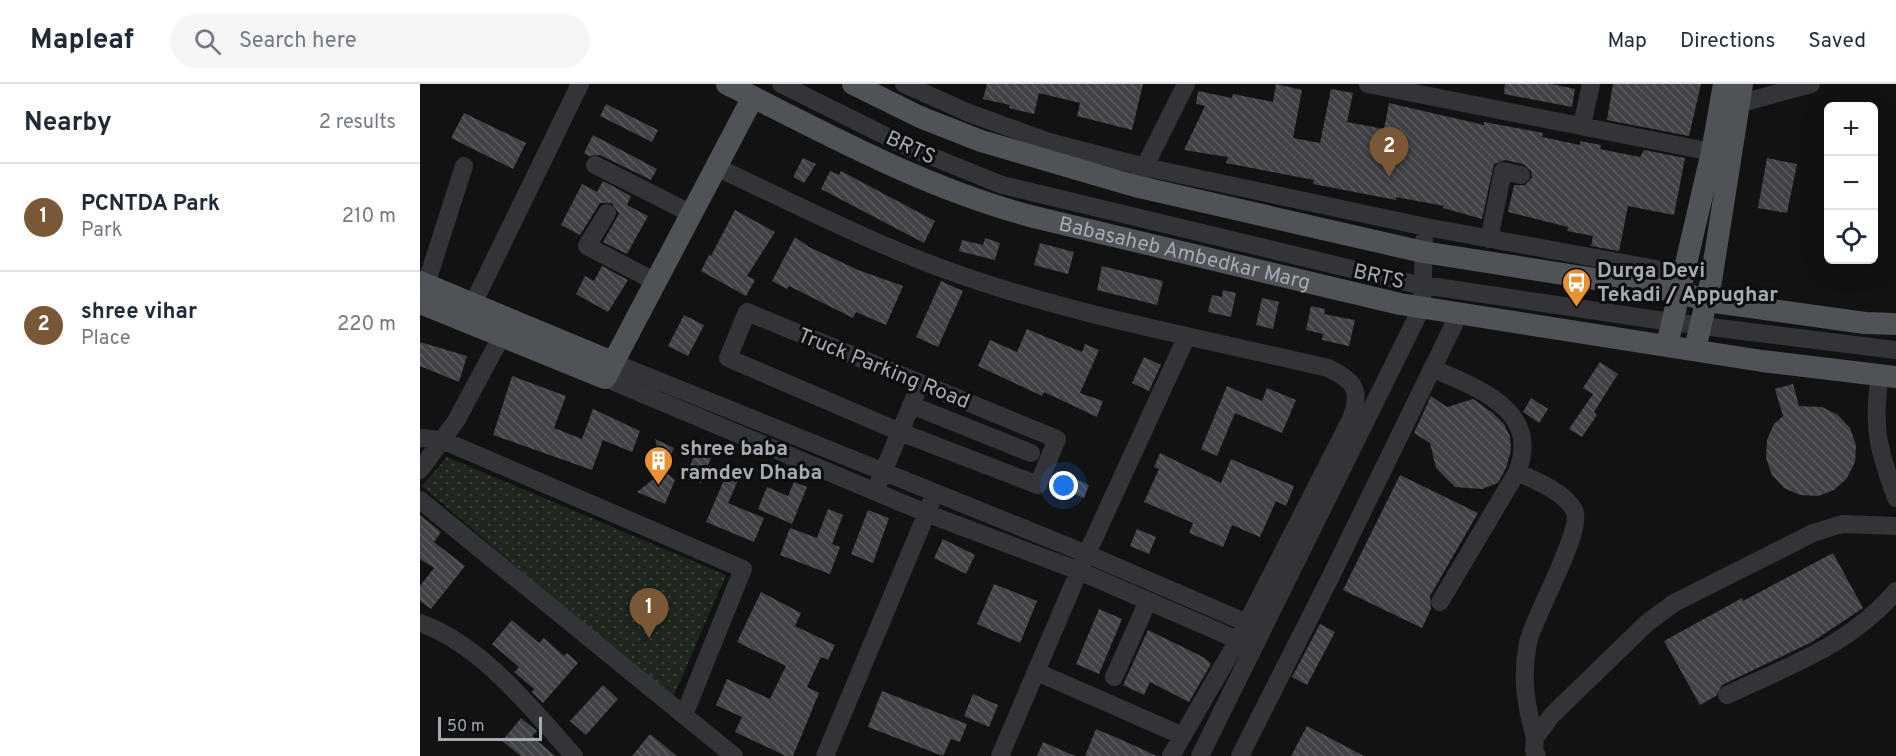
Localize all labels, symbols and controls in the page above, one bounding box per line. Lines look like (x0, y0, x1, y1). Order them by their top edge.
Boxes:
search box (170, 14, 590, 68)
text: Mapleaf (30, 23, 134, 59)
icon: search (191, 25, 224, 58)
text: Search here (239, 28, 357, 55)
text: Map (1607, 28, 1647, 55)
text: Directions (1680, 28, 1775, 55)
text: Saved (1808, 28, 1866, 55)
map controls (1824, 102, 1878, 264)
button: + (1824, 102, 1878, 156)
text: Nearby (24, 107, 112, 140)
text: 2 results (319, 110, 396, 136)
street label: BRTS (881, 125, 940, 172)
pin: 2 (1370, 128, 1408, 177)
button: − (1824, 156, 1878, 210)
text: PCNTDA Park (81, 191, 220, 218)
text: 1 (40, 204, 48, 230)
text: 210 m (342, 204, 396, 230)
button: locate (1824, 210, 1878, 264)
street label: Babasaheb Ambedkar Marg (1056, 211, 1313, 297)
text: Park (81, 218, 122, 244)
street label: BRTS (1350, 258, 1407, 296)
place label: Durga Devi Tekadi / Appughar (1597, 258, 1778, 309)
bus stop icon: Durga Devi Tekadi / Appughar (1560, 266, 1592, 308)
text: shree vihar (81, 299, 197, 326)
text: 2 (37, 312, 50, 338)
text: 220 m (337, 312, 396, 338)
street label: Truck Parking Road (794, 323, 973, 416)
text: Place (81, 326, 131, 352)
place label: shree baba ramdev Dhaba (680, 436, 822, 487)
building icon: shree baba ramdev Dhaba (643, 444, 675, 486)
your location (1049, 471, 1078, 500)
pin: 1 (630, 588, 668, 638)
scale bar (438, 714, 542, 742)
text: 50 m (447, 717, 485, 737)

